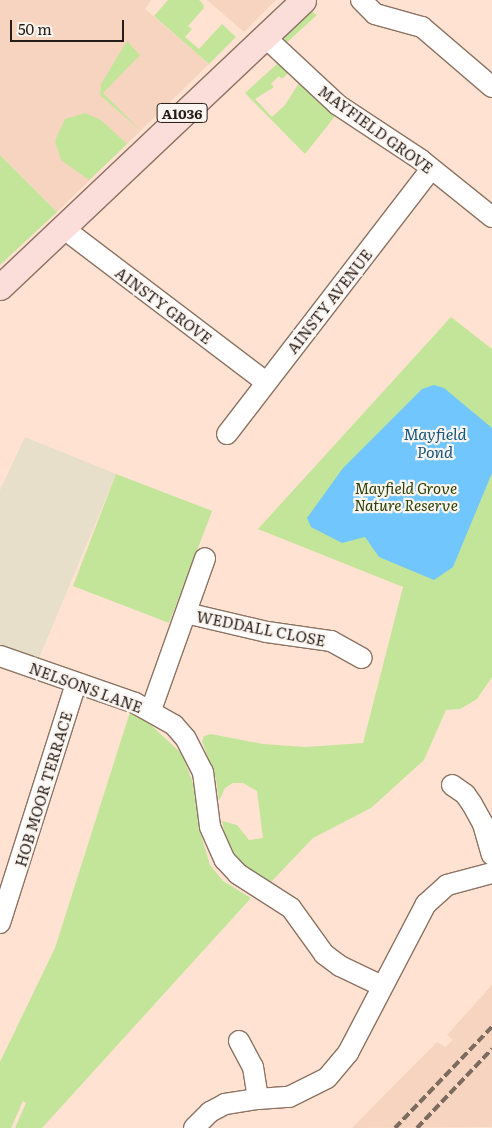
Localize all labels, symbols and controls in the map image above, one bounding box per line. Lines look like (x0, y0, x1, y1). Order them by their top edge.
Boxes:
scale bar (12, 10, 126, 42)
text: 50 m (18, 17, 52, 40)
street label: MAYFIELD GROVE (315, 81, 437, 177)
road number: A1036 (156, 102, 208, 125)
street label: AINSTY AVENUE (283, 245, 375, 357)
street label: AINSTY GROVE (112, 263, 216, 347)
water label: Mayfield Pond (403, 423, 467, 461)
park label: Mayfield Grove Nature Reserve (354, 478, 458, 513)
street label: WEDDALL CLOSE (195, 607, 327, 649)
street label: NELSONS LANE (27, 658, 145, 716)
street label: HOB MOOR TERRACE (11, 709, 75, 869)

